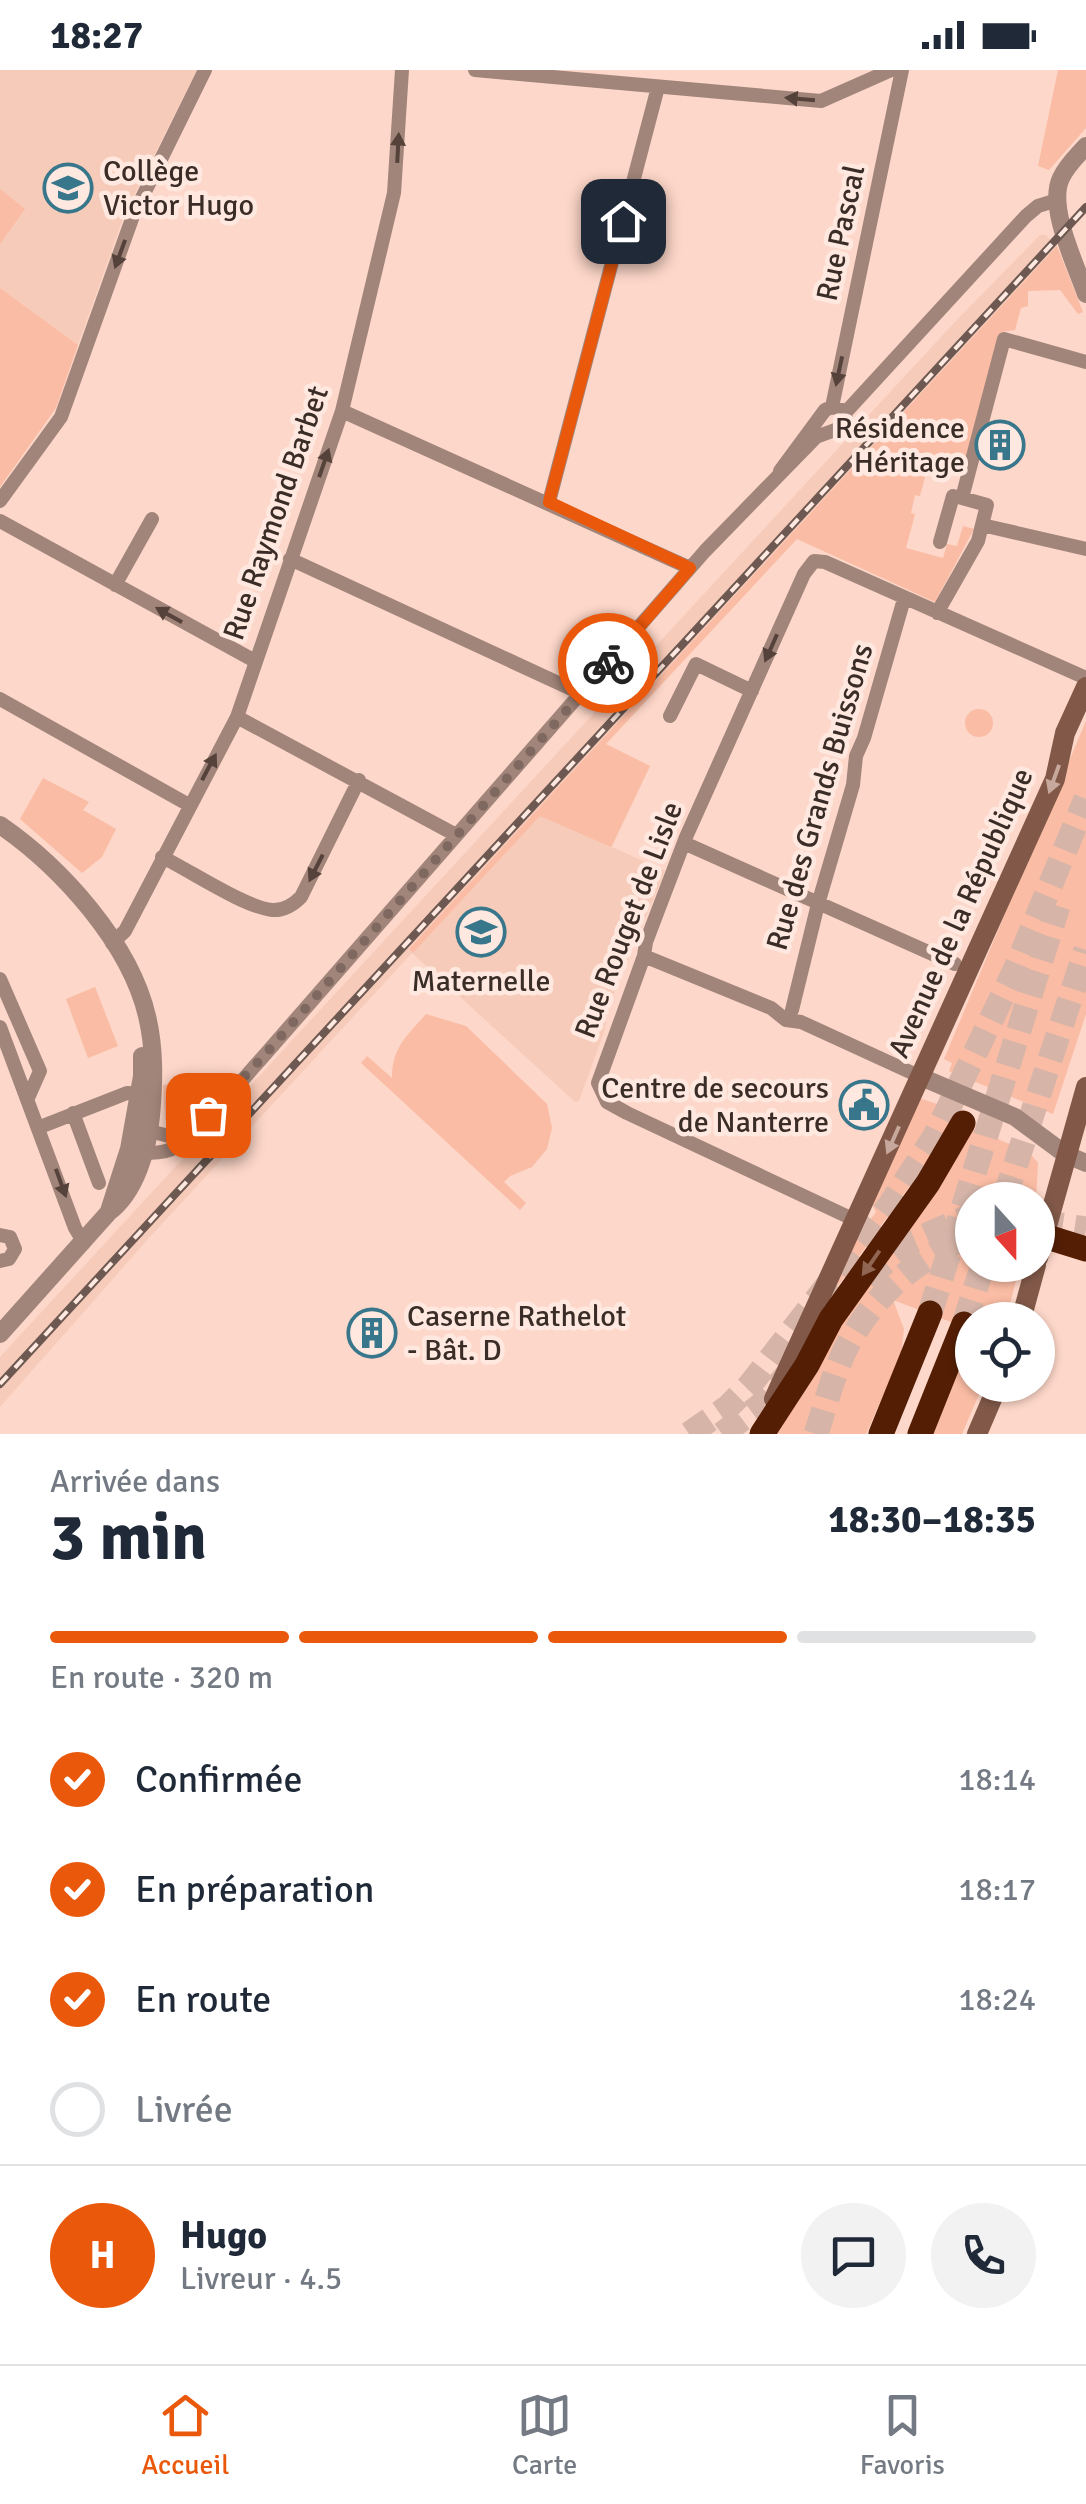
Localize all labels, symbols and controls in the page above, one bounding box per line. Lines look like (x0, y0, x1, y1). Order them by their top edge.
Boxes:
text: 18:27 (50, 12, 143, 59)
one-way arrow (784, 91, 816, 107)
one-way arrow (390, 131, 406, 163)
place label: Collège Victor Hugo (103, 153, 254, 224)
school or university icon: Collège Victor Hugo (42, 162, 94, 214)
street label: Rue Pascal (809, 162, 873, 304)
pin (581, 179, 666, 264)
icon: home (596, 194, 651, 249)
one-way arrow (112, 239, 127, 269)
one-way arrow (831, 356, 847, 387)
street label: Rue Raymond Barbet (215, 381, 337, 645)
place label: Résidence Héritage (835, 410, 965, 481)
building icon: Résidence Héritage (974, 419, 1026, 471)
one-way arrow (317, 448, 332, 478)
one-way arrow (155, 606, 184, 623)
courier (558, 613, 658, 713)
one-way arrow (763, 633, 779, 663)
icon: bike (581, 636, 636, 691)
street label: Rue des Grands Buissons (759, 639, 881, 955)
one-way arrow (201, 752, 218, 781)
street label: Avenue de la République (880, 762, 1042, 1064)
one-way arrow (1046, 764, 1061, 794)
street label: Rue Rouget de Lisle (567, 797, 691, 1043)
one-way arrow (308, 853, 325, 882)
school or university icon: Maternelle (455, 906, 507, 958)
place label: Maternelle (412, 963, 550, 1000)
place label: Centre de secours de Nanterre (601, 1070, 829, 1141)
pin (166, 1073, 251, 1158)
public building icon: Centre de secours de Nanterre (838, 1079, 890, 1131)
icon: bag (181, 1088, 236, 1143)
one-way arrow (885, 1125, 901, 1154)
one-way arrow (54, 1169, 69, 1199)
north arrow (955, 1182, 1055, 1282)
map controls (955, 1182, 1055, 1402)
one-way arrow (862, 1249, 881, 1276)
place label: Caserne Rathelot - Bât. D (407, 1298, 626, 1369)
button: locate (955, 1302, 1055, 1402)
building icon: Caserne Rathelot - Bât. D (346, 1307, 398, 1359)
text: Arrivée dans (50, 1462, 220, 1501)
text: 18:30–18:35 (828, 1496, 1036, 1543)
text: 3 min (50, 1498, 207, 1578)
text: En route · 320 m (50, 1658, 273, 1697)
icon: check (50, 1752, 105, 1807)
text: Confirmée (135, 1756, 303, 1803)
text: 18:14 (958, 1760, 1036, 1799)
icon: check (50, 1862, 105, 1917)
text: En préparation (135, 1866, 374, 1913)
text: 18:17 (958, 1870, 1036, 1909)
icon: check (50, 1972, 105, 2027)
text: En route (135, 1976, 271, 2023)
text: 18:24 (958, 1980, 1036, 2019)
text: Livrée (135, 2086, 233, 2133)
button: chat (801, 2203, 906, 2308)
button: phone (931, 2203, 1036, 2308)
text: Hugo (180, 2212, 267, 2259)
text: H (89, 2232, 116, 2279)
text: Livreur · 4.5 (180, 2259, 342, 2298)
tab: Accueil (141, 2388, 229, 2482)
tab: Carte (512, 2388, 577, 2482)
tab: Favoris (860, 2388, 945, 2482)

